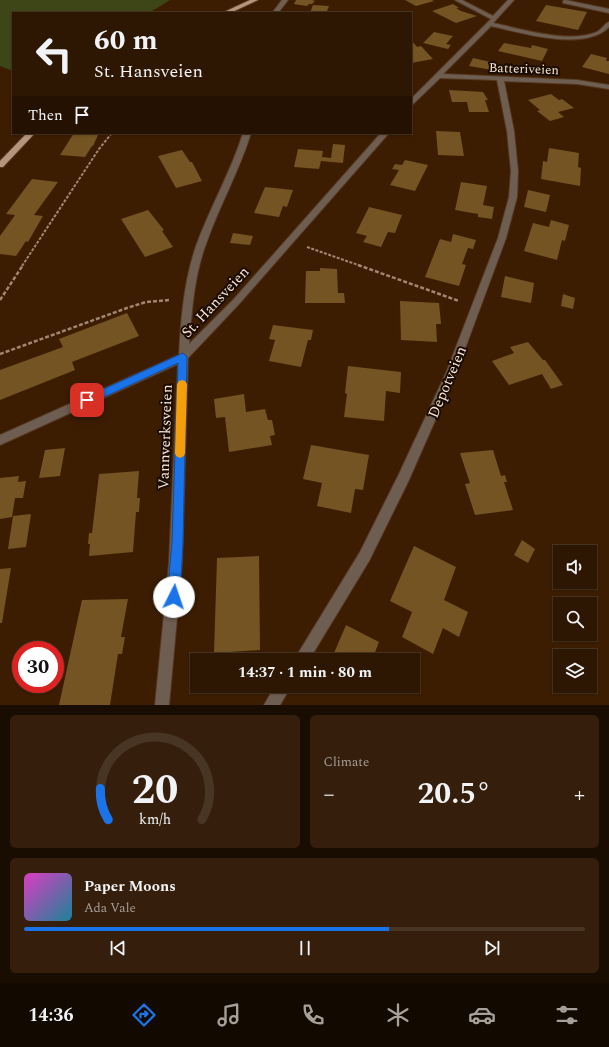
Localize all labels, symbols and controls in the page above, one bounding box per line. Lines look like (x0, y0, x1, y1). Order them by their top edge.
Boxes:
text: 60 m (94, 19, 158, 62)
icon: left (28, 28, 80, 80)
text: St. Hansveien (94, 58, 203, 85)
street label: Batteriveien (489, 58, 560, 80)
text: Then (28, 104, 63, 127)
icon: arrive (71, 104, 93, 126)
street label: St. Hansveien (176, 261, 255, 343)
street label: Depotveien (422, 342, 473, 422)
pin (70, 383, 104, 417)
street label: Vannverksveien (152, 384, 179, 490)
icon: arrive (76, 389, 98, 411)
map controls (553, 545, 597, 693)
button: sound (553, 545, 597, 589)
position arrow (153, 576, 195, 618)
button: search (553, 597, 597, 641)
speed limit sign: 30 (12, 641, 64, 693)
button: layers (553, 649, 597, 693)
text: 14:37 · 1 min · 80 m (238, 661, 372, 684)
text: Climate (324, 752, 369, 772)
text: 20 (131, 758, 178, 821)
text: 20.5° (417, 771, 491, 817)
text: − (324, 778, 335, 811)
text: + (574, 778, 585, 811)
text: km/h (139, 808, 171, 830)
text: Paper Moons (84, 875, 176, 898)
text: Ada Vale (84, 898, 136, 918)
icon: previous (107, 937, 129, 959)
icon: pause (294, 937, 316, 959)
icon: next (481, 937, 503, 959)
icon: directions (130, 1001, 158, 1029)
icon: music (215, 1001, 243, 1029)
icon: phone (299, 1001, 327, 1029)
icon: climate (384, 1001, 412, 1029)
icon: car (468, 1001, 496, 1029)
icon: filters (553, 1001, 581, 1029)
text: 14:36 (28, 1002, 73, 1029)

